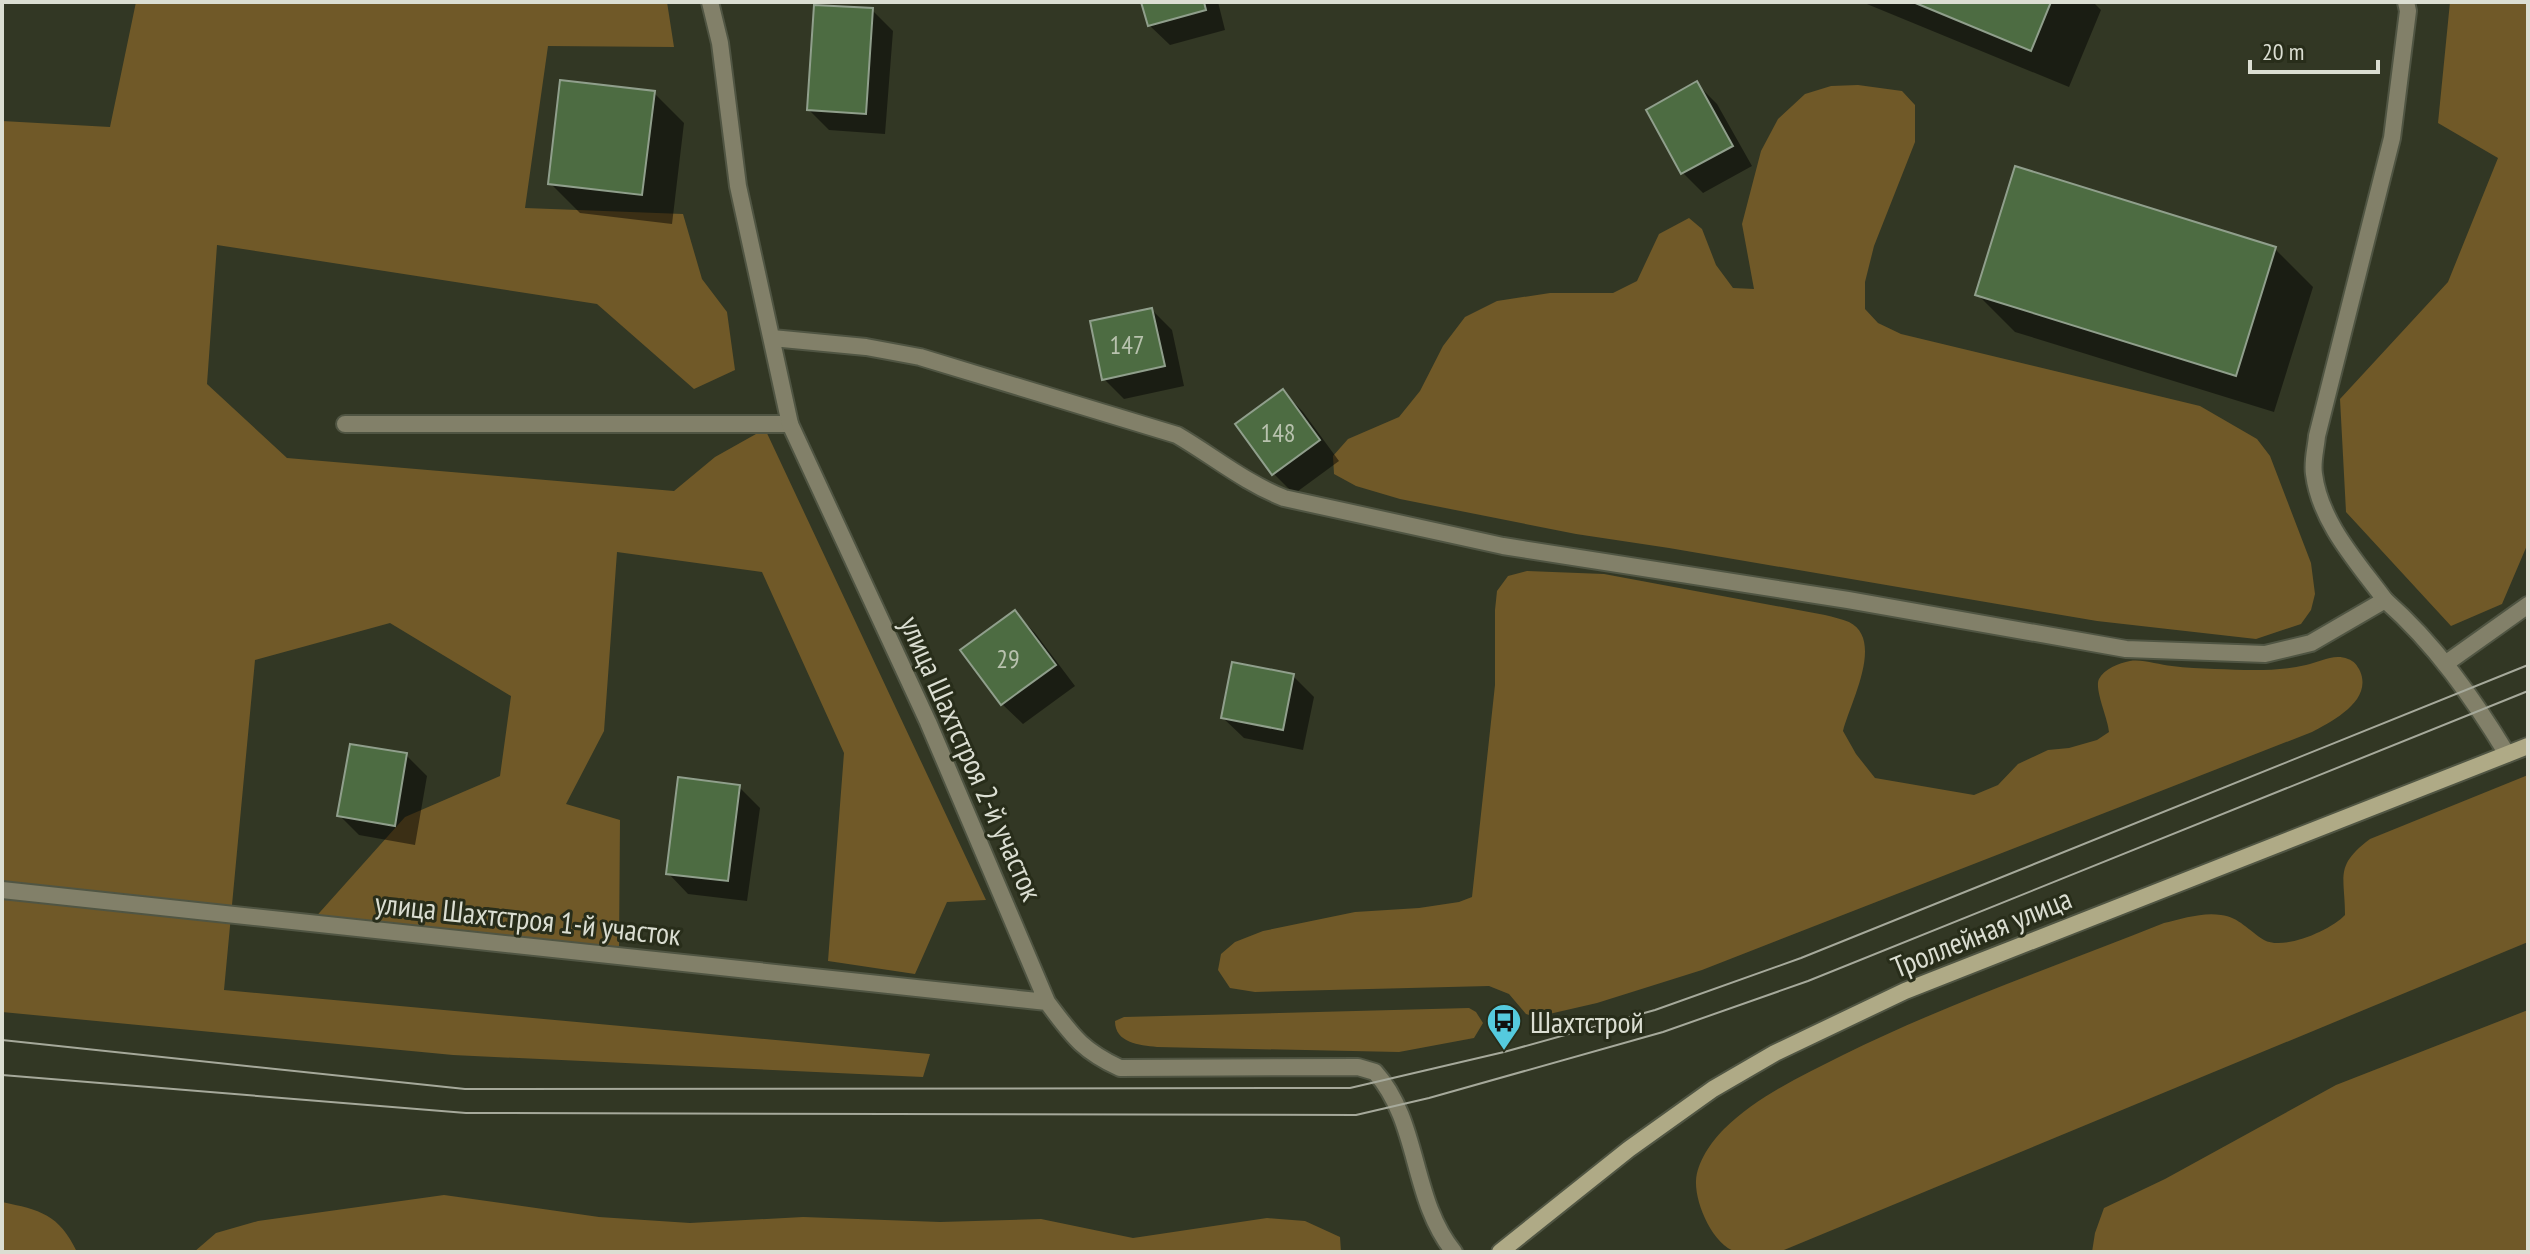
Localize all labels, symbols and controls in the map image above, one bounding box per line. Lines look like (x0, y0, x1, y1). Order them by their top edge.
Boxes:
scale bar (2250, 24, 2378, 74)
text: 20 m (2262, 36, 2304, 67)
house number: 147 (1109, 328, 1145, 361)
house number: 148 (1260, 416, 1296, 449)
street label: улица Шахтстроя 2-й участок (892, 610, 1052, 907)
house number: 29 (996, 642, 1020, 675)
street label: Троллейная улица (1885, 878, 2077, 986)
street label: улица Шахтстроя 1-й участок (373, 883, 683, 953)
bus stop icon: Шахтстрой (1485, 1002, 1523, 1052)
place label: Шахтстрой (1530, 1002, 1644, 1041)

